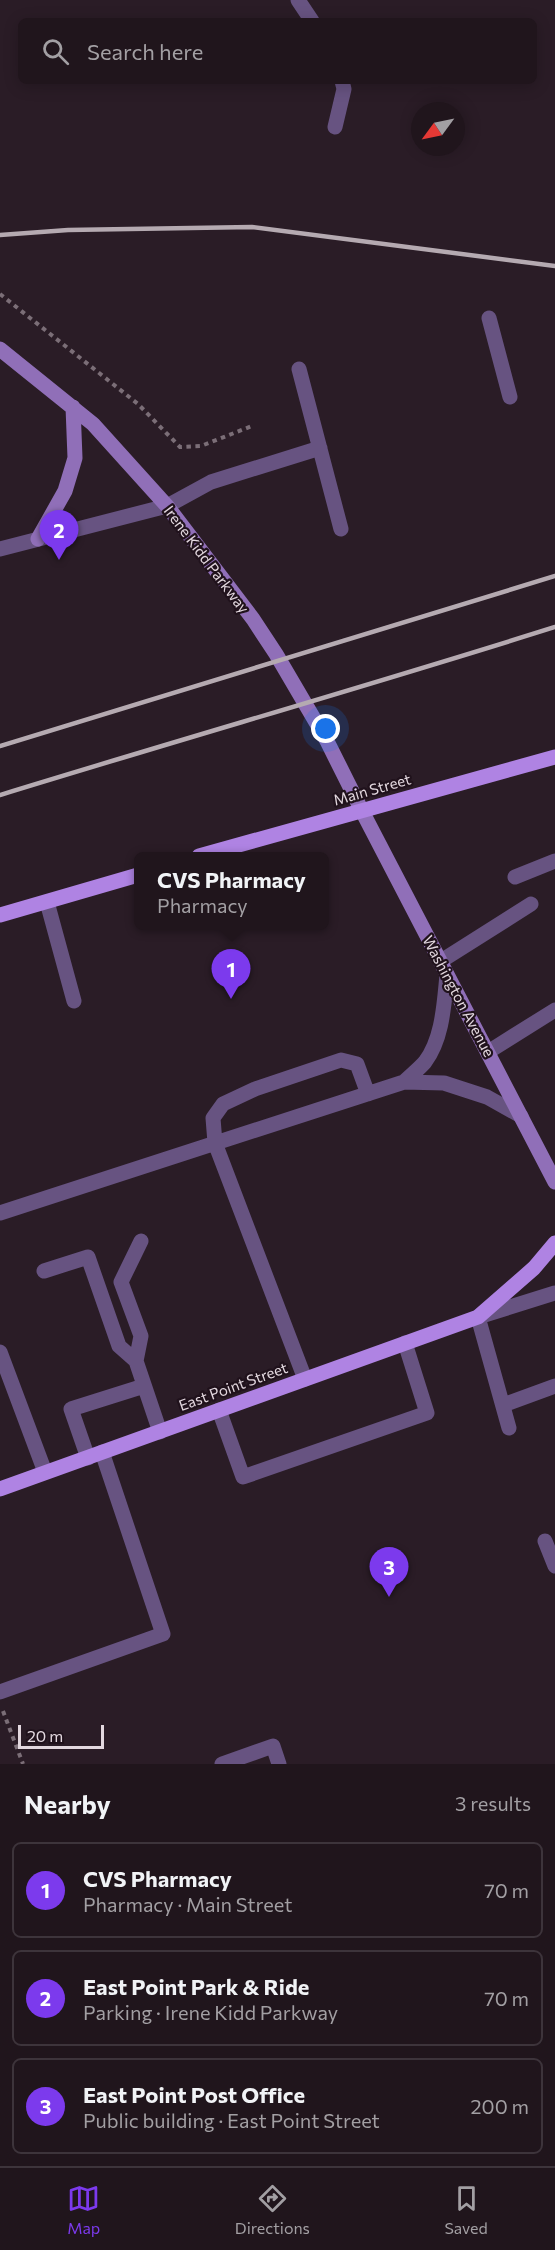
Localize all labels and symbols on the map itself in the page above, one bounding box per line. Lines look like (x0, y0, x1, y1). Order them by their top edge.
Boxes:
north arrow (411, 102, 465, 156)
street label: Irene Kidd Parkway (161, 502, 253, 617)
pin: 2 (40, 510, 78, 560)
your location (311, 714, 340, 743)
street label: Main Street (331, 769, 413, 809)
street label: Washington Avenue (419, 932, 499, 1060)
pin: 1 (212, 950, 250, 999)
street label: East Point Street (176, 1358, 290, 1414)
pin: 3 (370, 1548, 408, 1597)
scale bar (18, 1722, 104, 1750)

